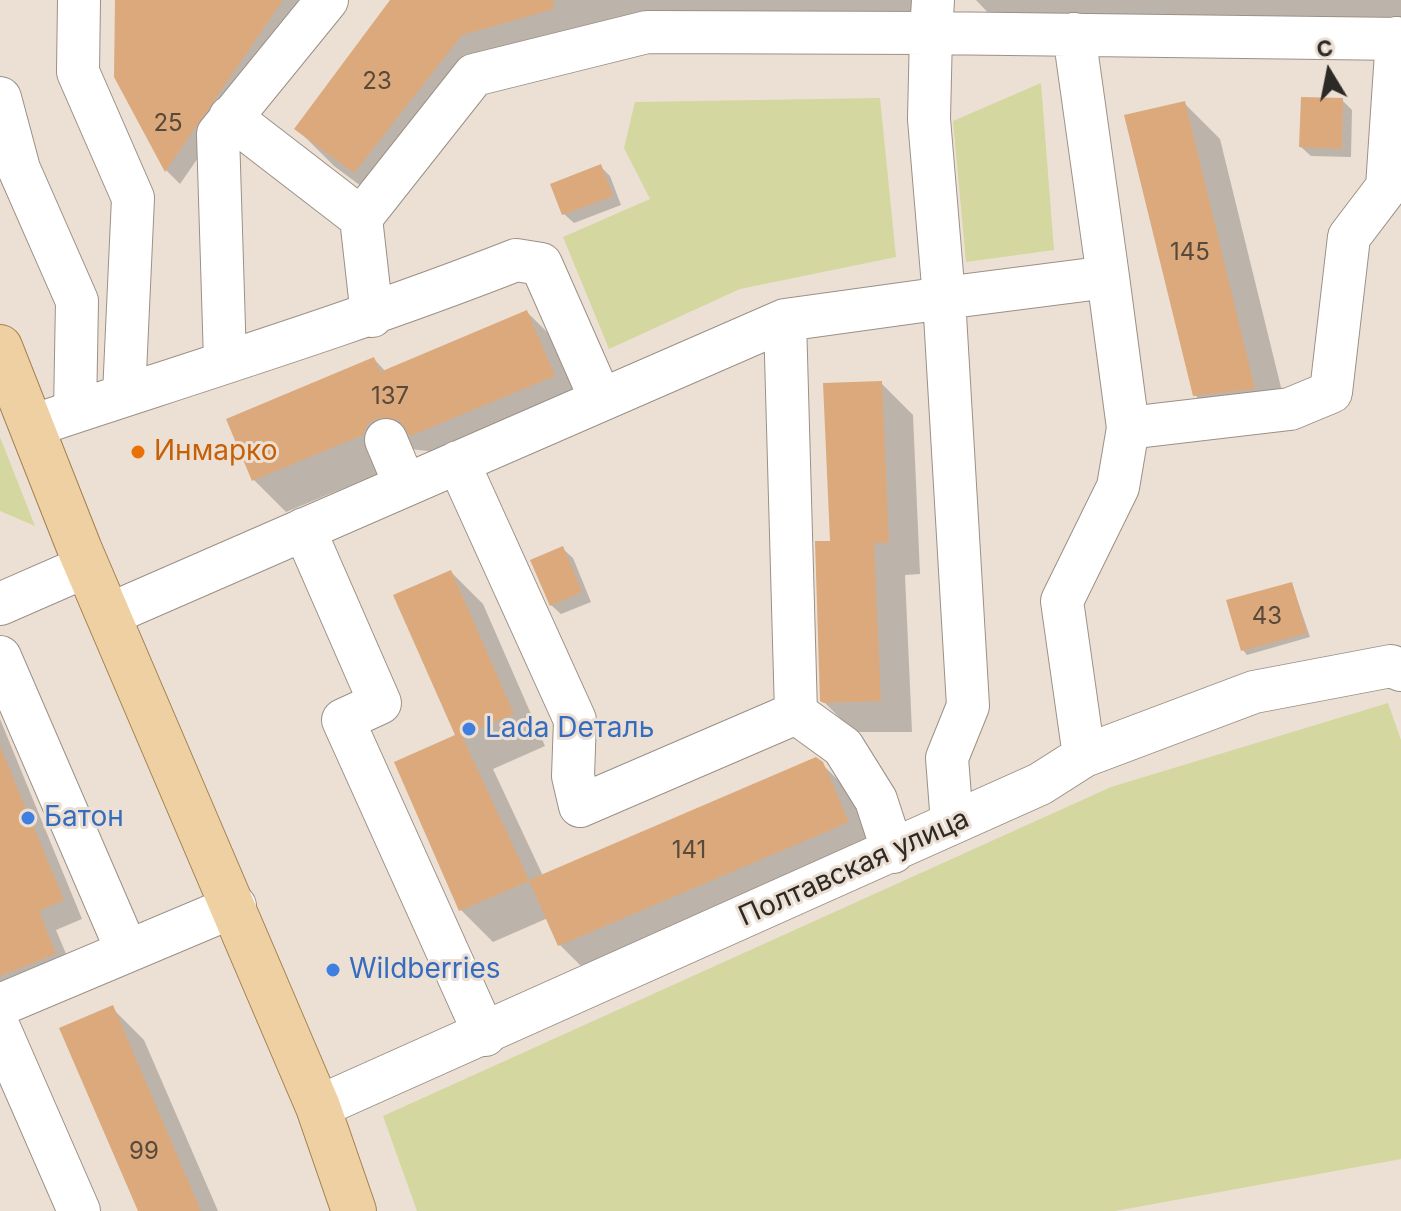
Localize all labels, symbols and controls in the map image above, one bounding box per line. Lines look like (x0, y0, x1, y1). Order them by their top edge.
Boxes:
north arrow (1289, 32, 1369, 112)
text: С (1315, 34, 1335, 63)
house number: 23 (362, 68, 392, 96)
house number: 25 (153, 110, 183, 138)
house number: 145 (1170, 239, 1210, 267)
house number: 137 (371, 383, 409, 411)
place label: Инмарко (154, 435, 277, 469)
marker: Инмарко (129, 443, 147, 461)
house number: 43 (1252, 603, 1282, 631)
place label: Lada Dеталь (485, 712, 654, 746)
marker: Lada Dеталь (460, 720, 478, 738)
place label: Батон (44, 801, 124, 835)
street label: Полтавская улица (734, 802, 974, 934)
marker: Батон (19, 809, 37, 827)
house number: 141 (672, 837, 706, 865)
place label: Wildberries (349, 953, 501, 987)
marker: Wildberries (324, 961, 342, 979)
house number: 99 (129, 1138, 159, 1166)

